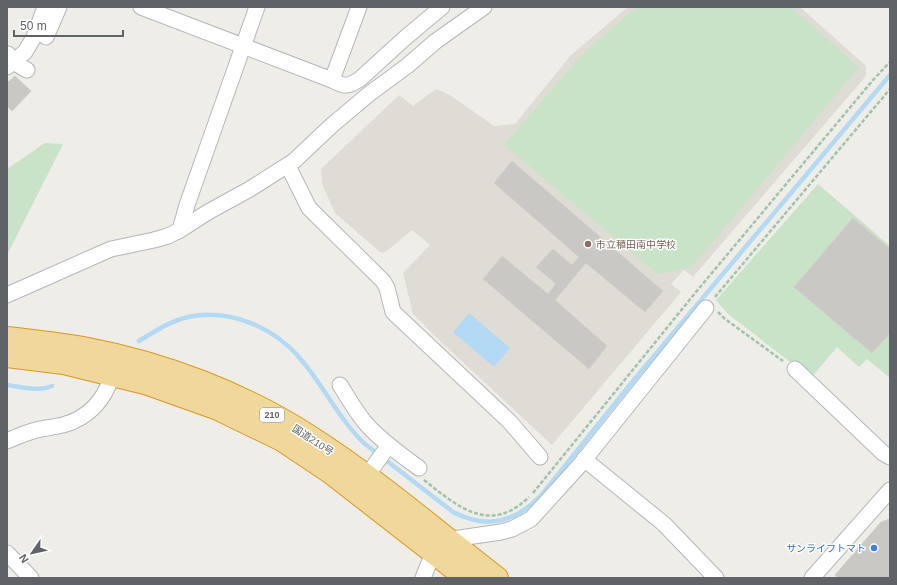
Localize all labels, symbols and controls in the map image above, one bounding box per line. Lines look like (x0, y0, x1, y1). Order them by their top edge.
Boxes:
scale bar (14, 12, 123, 38)
text: 50 m (20, 19, 47, 33)
marker: 市立稙田南中学校 (583, 239, 593, 249)
place label: 市立稙田南中学校 (596, 239, 676, 250)
road number: 210 (260, 408, 284, 422)
street label: 国道210号 (290, 423, 336, 457)
north arrow (12, 533, 52, 573)
place label: サンライフトマト (786, 543, 866, 554)
marker: サンライフトマト (869, 543, 879, 553)
text: N (16, 552, 31, 565)

